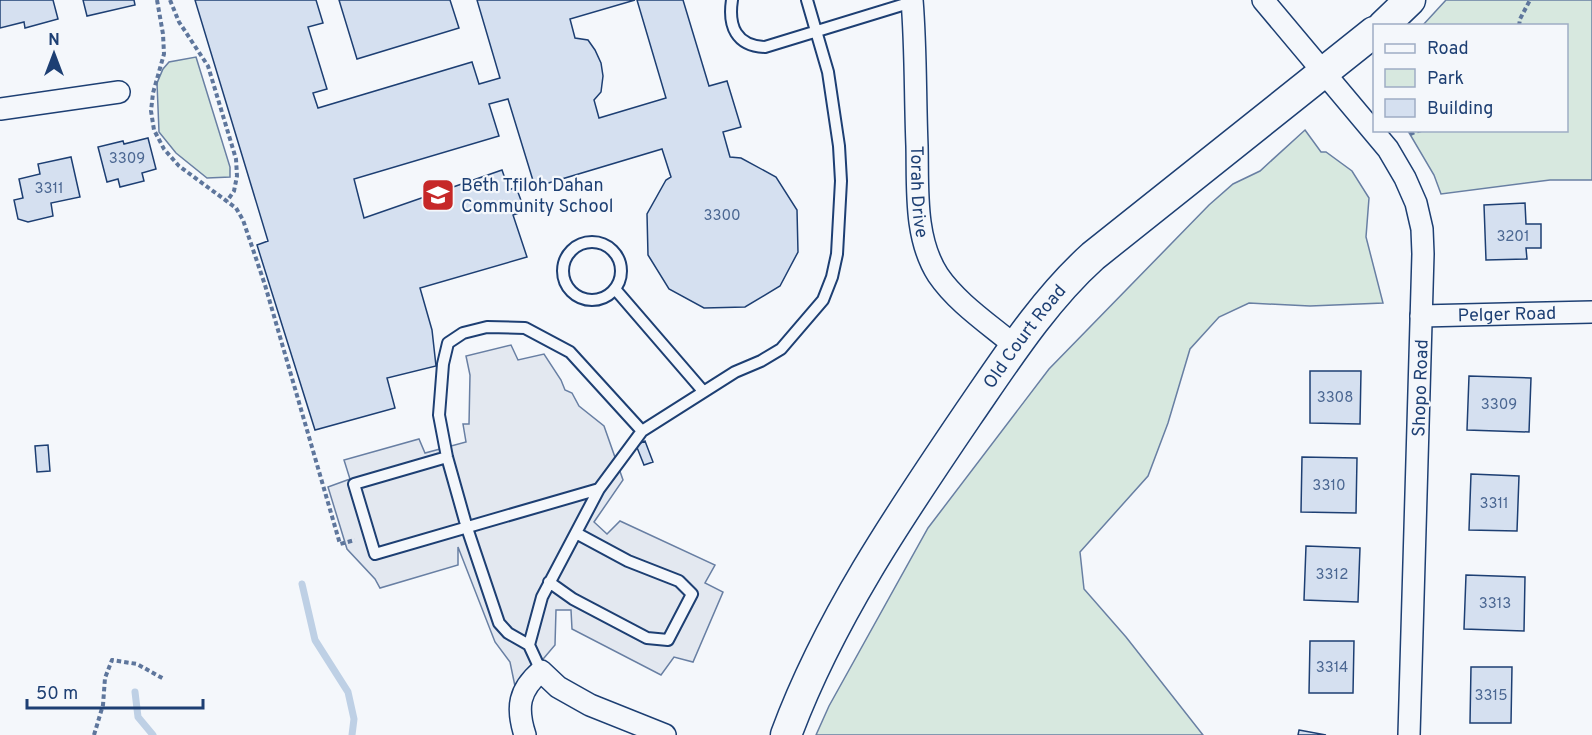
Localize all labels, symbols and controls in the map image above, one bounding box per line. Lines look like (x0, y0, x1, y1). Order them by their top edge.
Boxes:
north arrow (24, 24, 84, 84)
legend (1373, 24, 1568, 132)
text: N (48, 31, 60, 51)
text: Road (1427, 38, 1469, 61)
text: Park (1427, 68, 1464, 91)
text: Building (1427, 98, 1493, 121)
street label: Torah Drive (904, 146, 933, 240)
house number: 3309 (109, 150, 145, 169)
place label: Beth Tfiloh Dahan Community School (461, 175, 614, 219)
school or university icon: Beth Tfiloh Dahan Community School (420, 177, 456, 213)
house number: 3311 (34, 180, 64, 199)
house number: 3300 (703, 207, 741, 226)
house number: 3201 (1496, 228, 1530, 247)
street label: Old Court Road (979, 280, 1072, 394)
street label: Pelger Road (1457, 303, 1557, 328)
street label: Shopo Road (1408, 339, 1435, 437)
house number: 3308 (1317, 389, 1353, 408)
house number: 3309 (1481, 396, 1517, 415)
house number: 3310 (1312, 477, 1346, 496)
house number: 3311 (1479, 495, 1509, 514)
house number: 3312 (1316, 566, 1348, 585)
house number: 3313 (1479, 595, 1511, 614)
house number: 3314 (1316, 659, 1348, 678)
scale bar (27, 672, 202, 710)
text: 50 m (36, 683, 78, 706)
house number: 3315 (1475, 687, 1507, 706)

